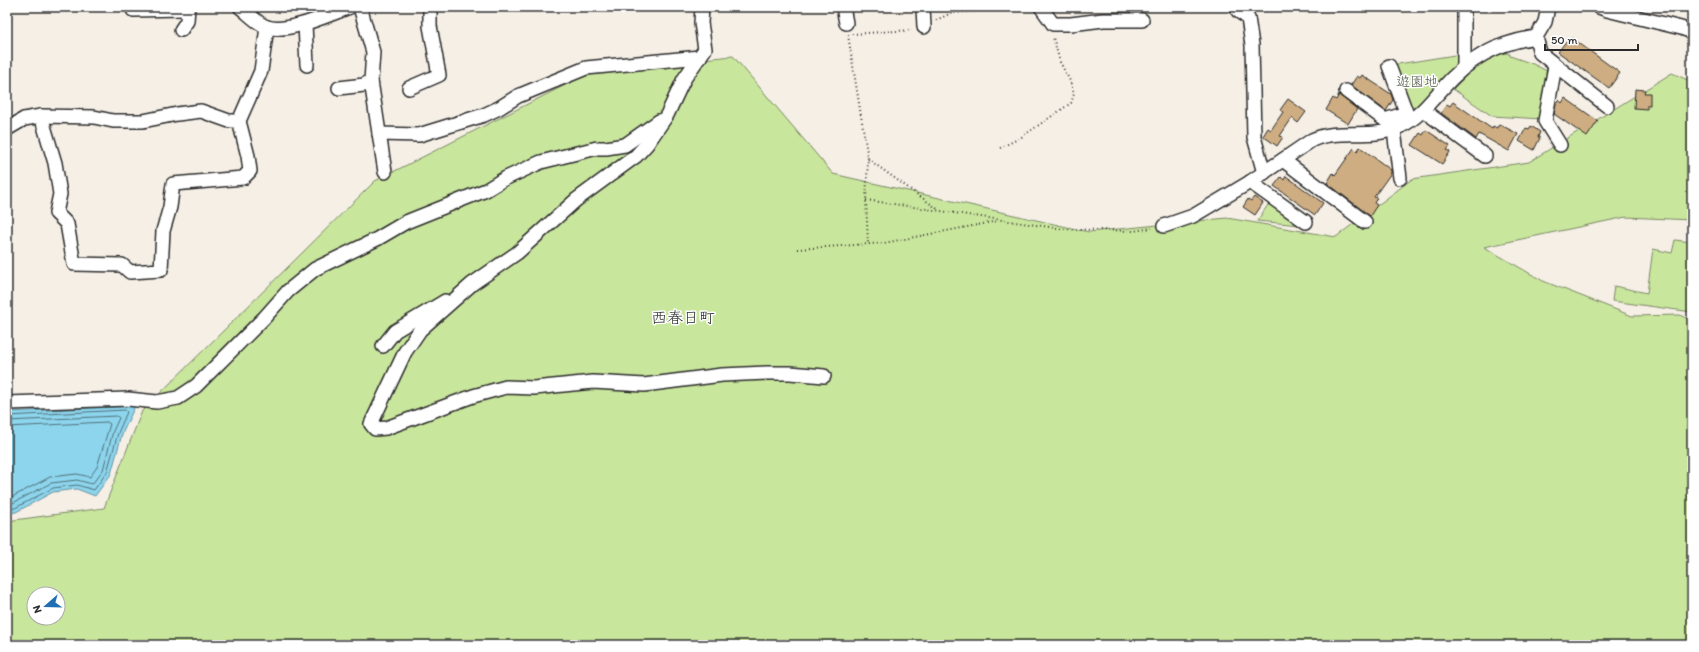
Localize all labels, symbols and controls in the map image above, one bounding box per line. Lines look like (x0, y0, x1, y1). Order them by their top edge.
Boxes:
scale bar (1545, 26, 1638, 52)
text: 50 m (1551, 33, 1577, 47)
park label: 遊園地 (1396, 73, 1438, 90)
district label: 西春日町 (651, 308, 715, 327)
north arrow (26, 586, 66, 626)
text: N (30, 604, 44, 615)

